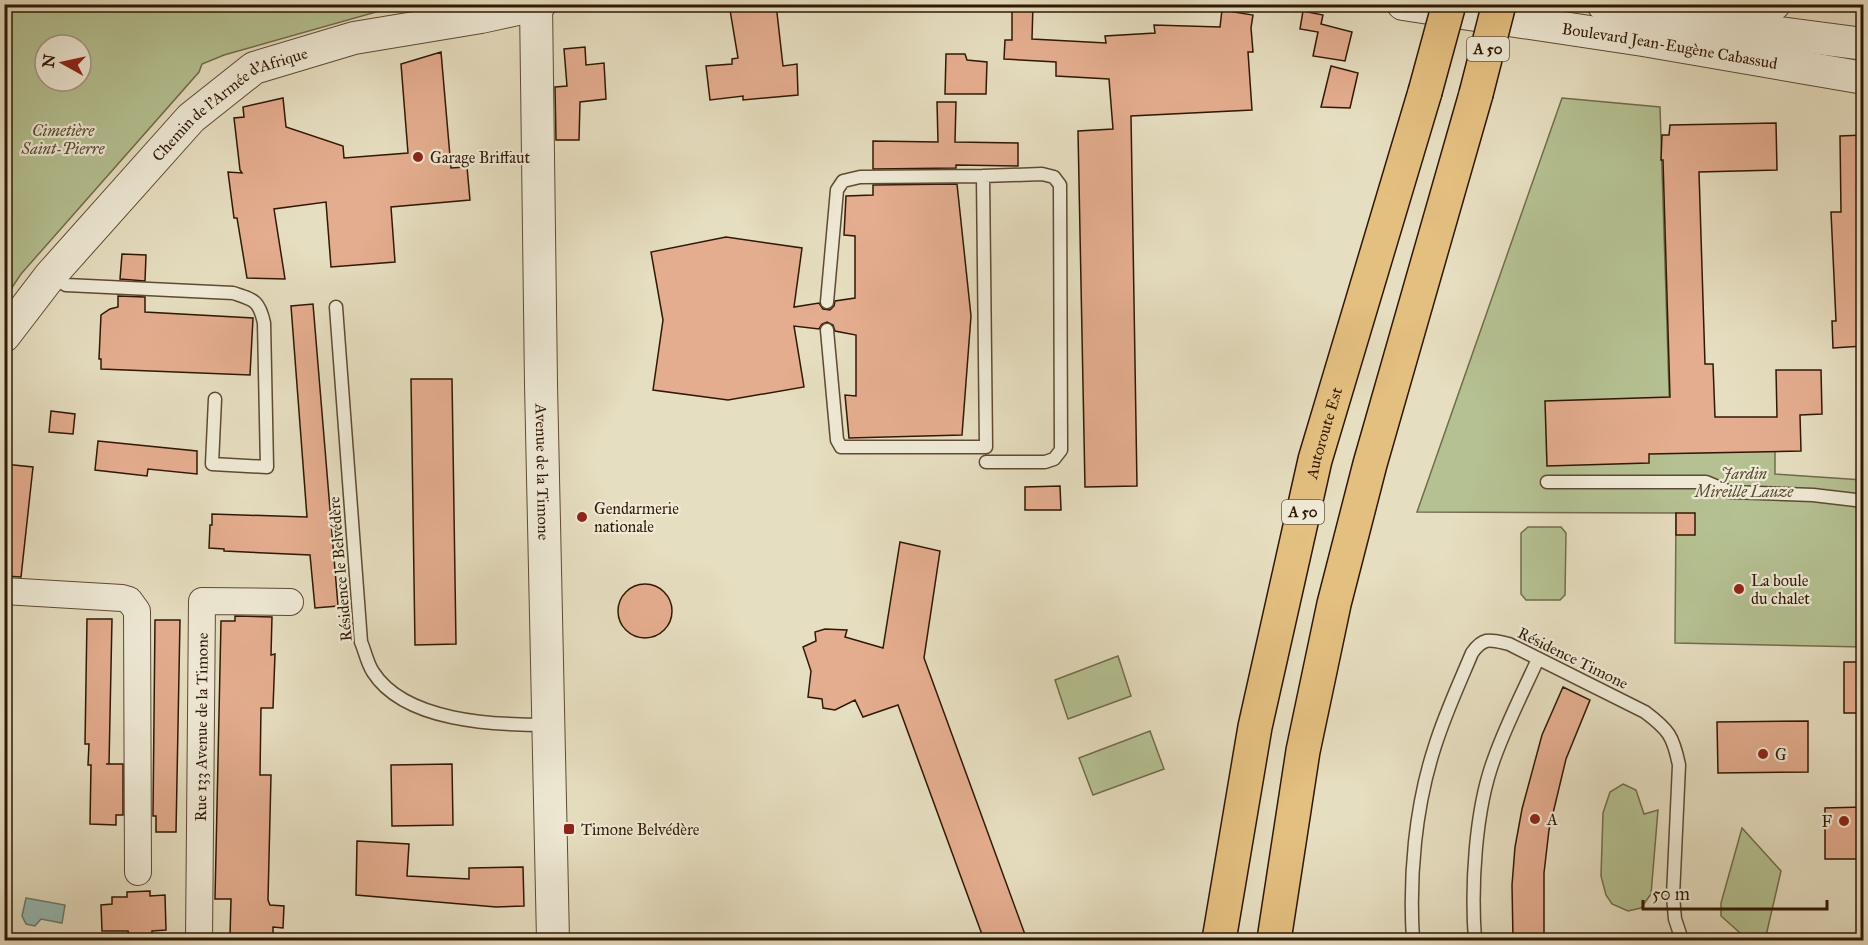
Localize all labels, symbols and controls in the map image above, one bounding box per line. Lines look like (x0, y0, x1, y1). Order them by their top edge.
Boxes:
street label: Boulevard Jean-Eugène Cabassud (1561, 18, 1779, 72)
north arrow (33, 33, 93, 93)
road number: A 50 (1467, 37, 1509, 61)
street label: Chemin de l'Armée d'Afrique (148, 43, 310, 165)
text: N (38, 53, 59, 69)
park label: Cimetière Saint-Pierre (21, 121, 106, 158)
place label: Garage Briffaut (430, 148, 531, 168)
marker: Garage Briffaut (411, 150, 425, 164)
street label: Autoroute Est (1301, 385, 1346, 481)
street label: Avenue de la Timone (532, 402, 554, 541)
park label: Jardin Mireille Lauze (1693, 464, 1794, 501)
street label: Résidence le Belvédère (324, 495, 356, 642)
place label: Gendarmerie nationale (594, 499, 679, 536)
road number: A 50 (1282, 500, 1324, 524)
marker: Gendarmerie nationale (575, 510, 589, 524)
place label: La boule du chalet (1751, 571, 1810, 608)
marker: La boule du chalet (1732, 582, 1746, 596)
street label: Résidence Timone (1515, 623, 1632, 693)
street label: Rue 133 Avenue de la Timone (191, 632, 211, 822)
place label: G (1775, 745, 1787, 764)
marker: G (1756, 747, 1770, 761)
place label: A (1546, 810, 1558, 829)
marker: A (1528, 812, 1542, 826)
place label: F (1822, 812, 1833, 831)
marker: F (1837, 814, 1851, 828)
place label: Timone Belvédère (581, 820, 700, 839)
marker: Timone Belvédère (562, 822, 576, 836)
scale bar (1643, 873, 1828, 911)
text: 50 m (1652, 883, 1690, 905)

